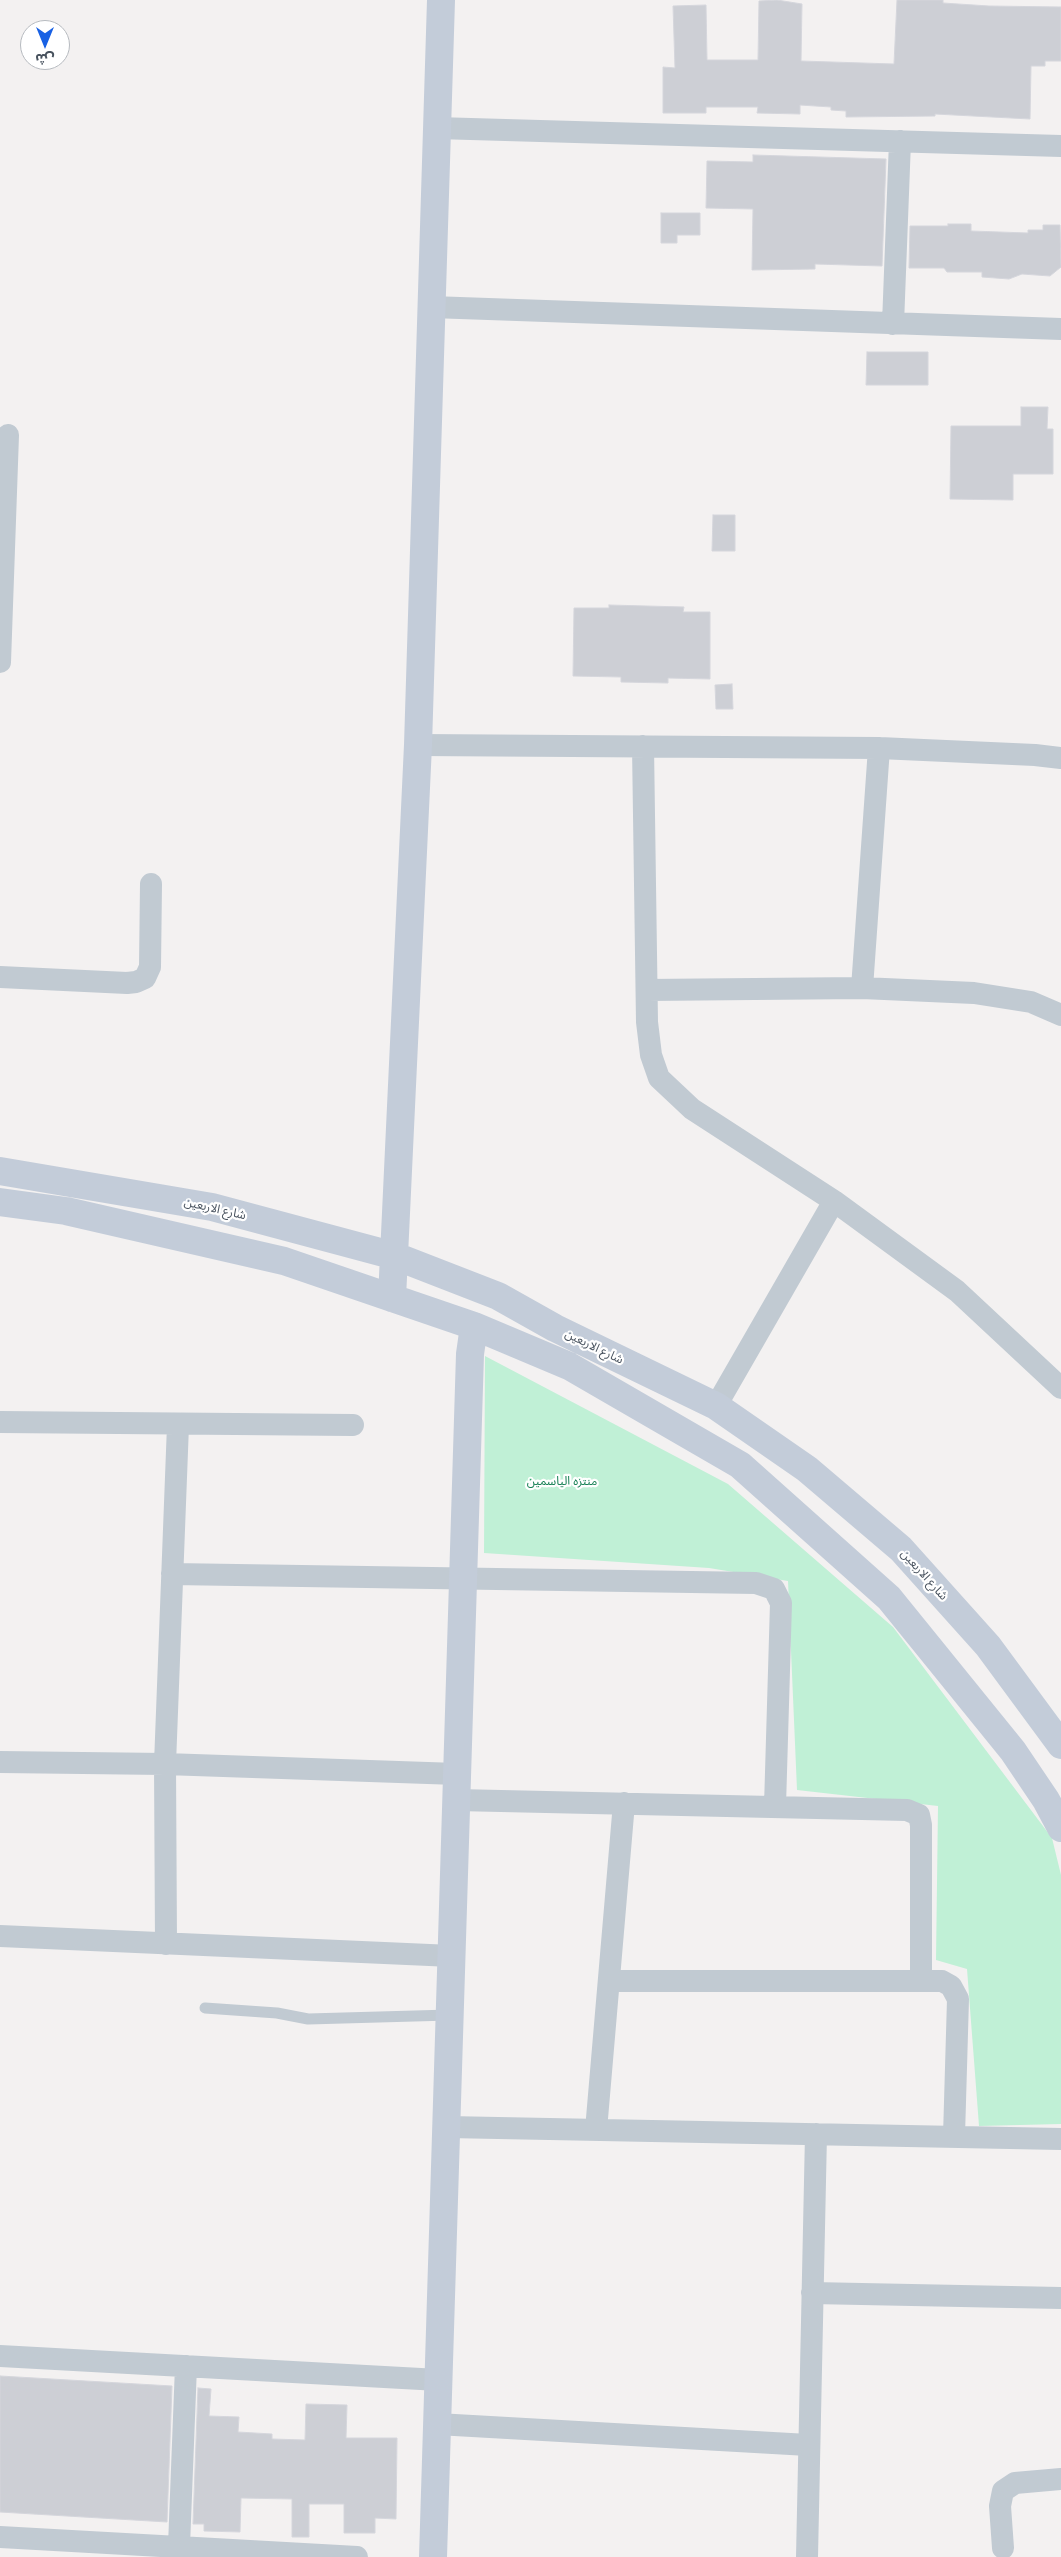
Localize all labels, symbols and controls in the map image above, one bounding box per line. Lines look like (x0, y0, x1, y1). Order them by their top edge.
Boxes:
north arrow (20, 20, 70, 70)
text: ش (35, 50, 55, 69)
street label: شارع الاربعين (183, 1195, 247, 1223)
street label: شارع الاربعين (562, 1327, 626, 1367)
park label: منتزه الياسمين (527, 1475, 597, 1489)
street label: شارع الاربعين (898, 1547, 950, 1603)

